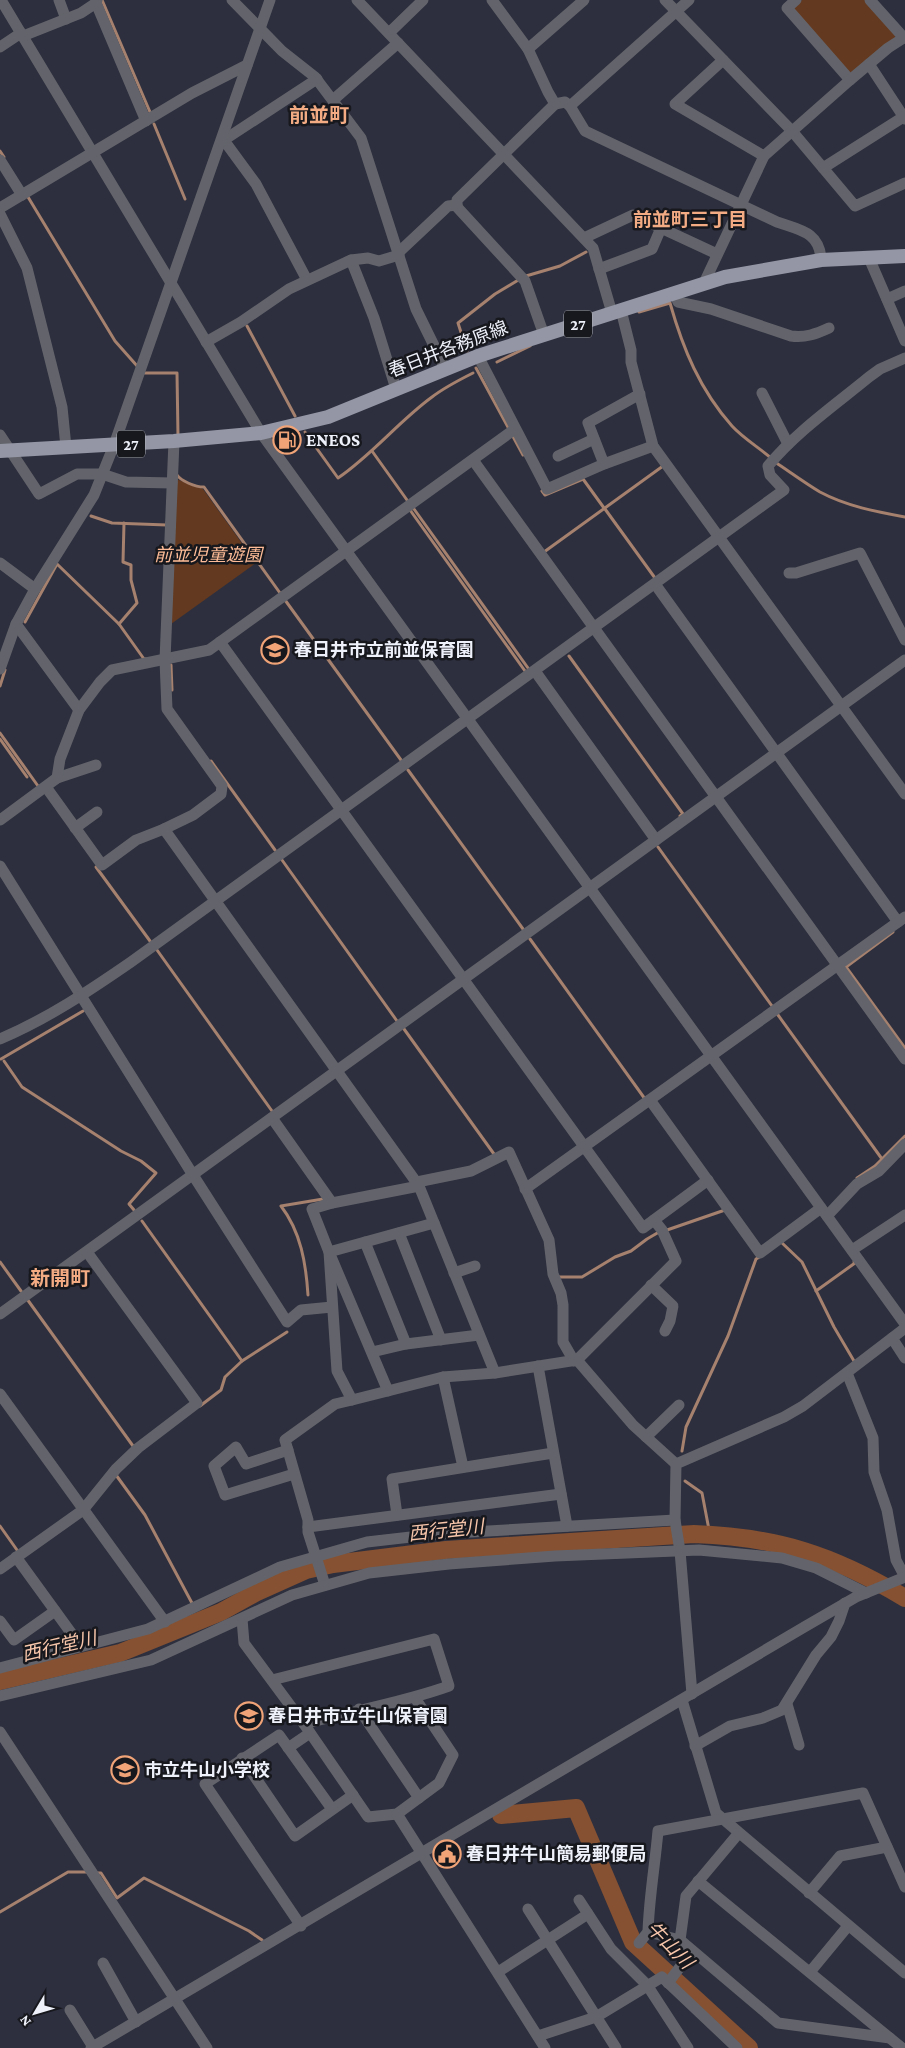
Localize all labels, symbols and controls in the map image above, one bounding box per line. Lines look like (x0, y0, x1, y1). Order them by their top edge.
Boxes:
district label: 前並町 (289, 104, 349, 126)
district label: 前並町三丁目 (633, 209, 747, 230)
road number: 27 (564, 310, 592, 338)
street label: 春日井各務原線 (386, 317, 510, 381)
fuel station icon: ENEOS (272, 425, 302, 455)
road number: 27 (117, 430, 145, 458)
place label: ENEOS (306, 430, 360, 450)
park label: 前並児童遊園 (154, 545, 265, 565)
school or university icon: 春日井市立前並保育園 (260, 635, 290, 665)
place label: 春日井市立前並保育園 (294, 640, 474, 660)
district label: 新開町 (30, 1267, 90, 1289)
water label: 西行堂川 (407, 1515, 487, 1544)
water label: 西行堂川 (20, 1627, 100, 1665)
school or university icon: 春日井市立牛山保育園 (234, 1701, 264, 1731)
place label: 春日井市立牛山保育園 (268, 1706, 448, 1726)
school or university icon: 市立牛山小学校 (110, 1755, 140, 1785)
place label: 市立牛山小学校 (144, 1760, 270, 1780)
public building icon: 春日井牛山簡易郵便局 (432, 1839, 462, 1869)
place label: 春日井牛山簡易郵便局 (466, 1844, 646, 1864)
water label: 牛山川 (643, 1917, 699, 1974)
north arrow (10, 1988, 60, 2038)
text: N (15, 2012, 34, 2030)

